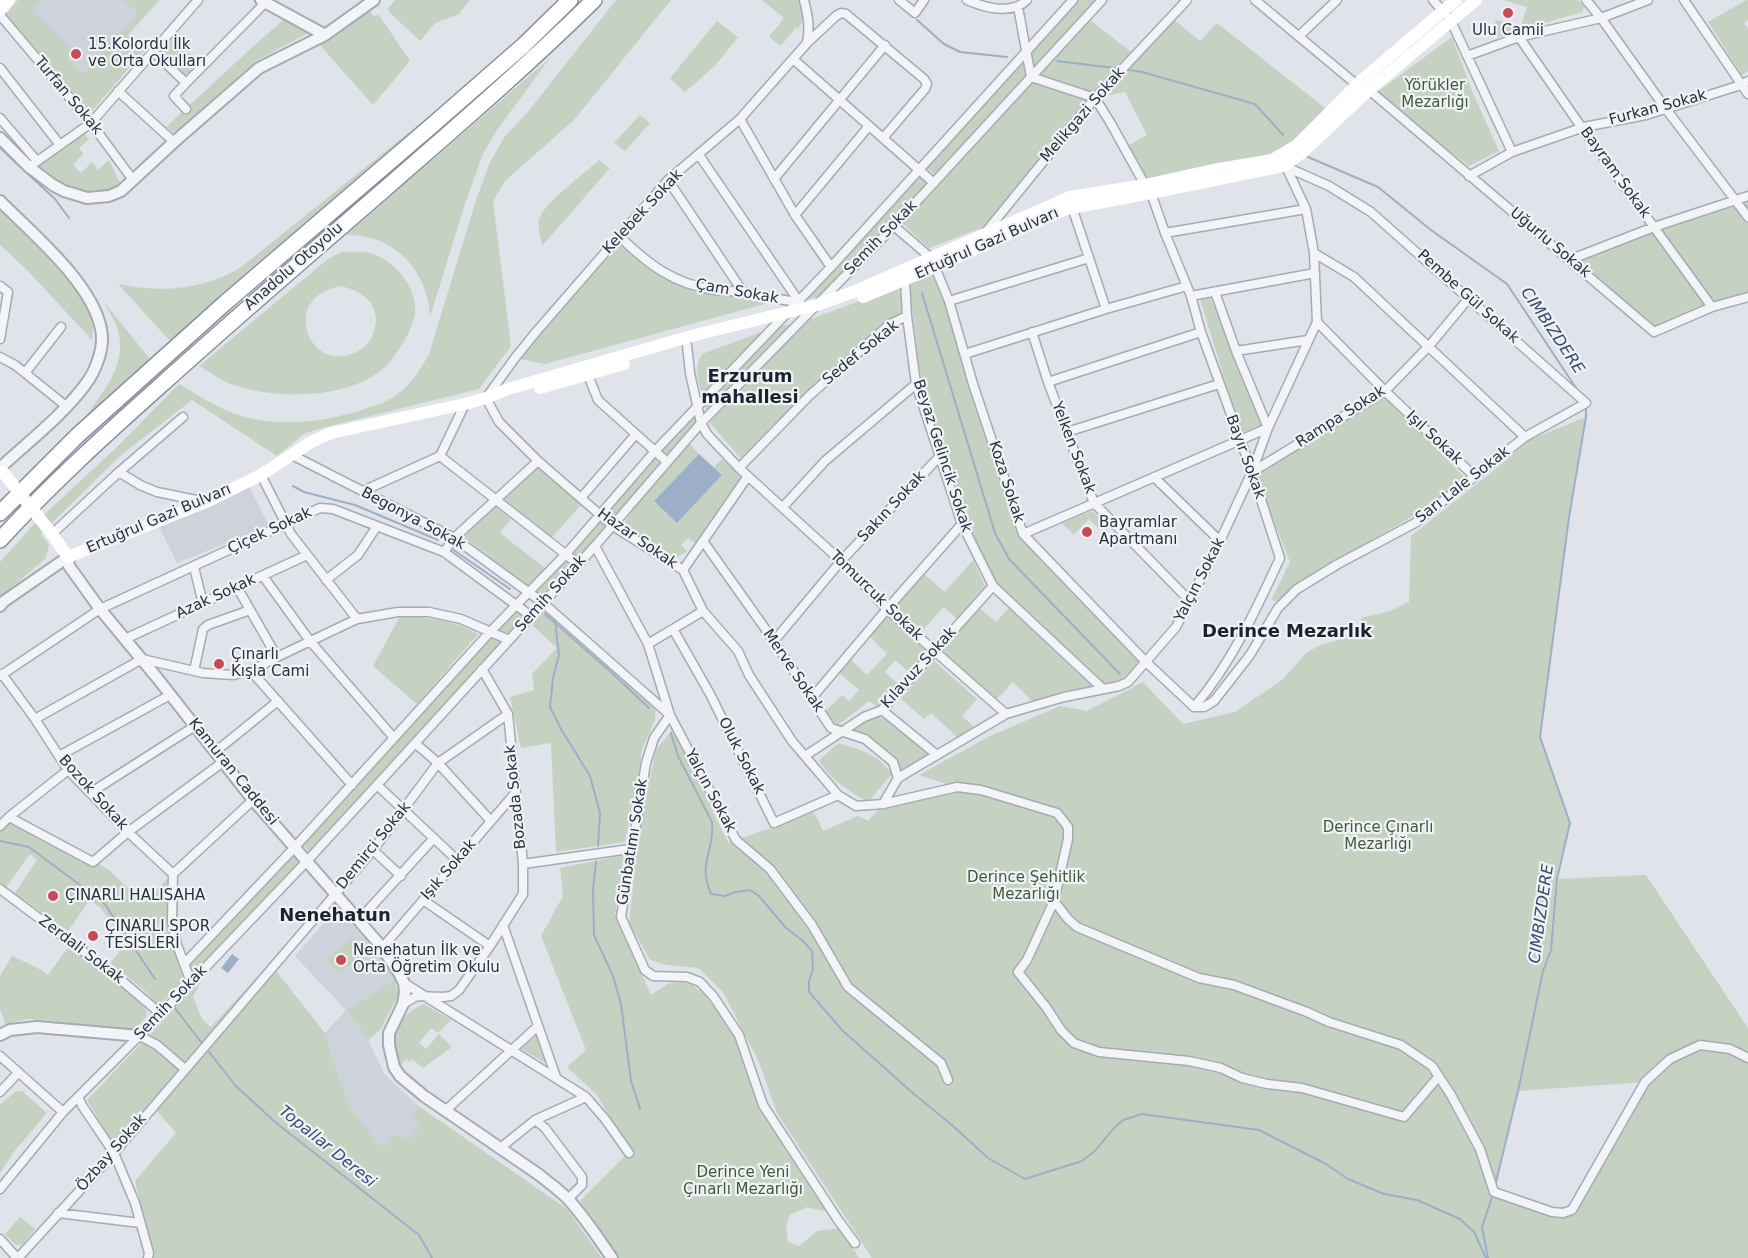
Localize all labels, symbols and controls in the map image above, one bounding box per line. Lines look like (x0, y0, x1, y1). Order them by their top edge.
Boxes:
marker: Ulu Camii (1501, 6, 1515, 20)
place label: Ulu Camii (1472, 22, 1544, 40)
place label: 15.Kolordu İlk ve Orta Okulları (88, 36, 206, 71)
marker: 15.Kolordu İlk ve Orta Okulları (69, 47, 83, 61)
street label: Turfan Sokak (30, 53, 106, 139)
street label: Melikgazi Sokak (1037, 64, 1129, 166)
park label: Yörükler Mezarlığı (1401, 77, 1469, 112)
street label: Furkan Sokak (1607, 86, 1709, 130)
street label: Bayram Sokak (1576, 124, 1654, 222)
street label: Kelebek Sokak (599, 166, 687, 258)
street label: Semih Sokak (841, 197, 921, 279)
street label: Ertuğrul Gazi Bulvarı (912, 204, 1062, 284)
street label: Uğurlu Sokak (1506, 204, 1594, 282)
street label: Anadolu Otoyolu (241, 219, 347, 315)
street label: Pembe Gül Sokak (1413, 247, 1523, 347)
street label: Çam Sokak (694, 276, 780, 308)
water label: CIMBIZDERE (1516, 284, 1588, 378)
street label: Sedef Sokak (819, 317, 903, 389)
district label: Erzurum mahallesi (701, 366, 799, 409)
street label: Beyaz Gelincik Sokak (909, 377, 975, 535)
street label: Rampa Sokak (1293, 382, 1389, 452)
street label: Yelken Sokak (1047, 399, 1099, 497)
street label: Işıl Sokak (1402, 407, 1466, 469)
street label: Bayır Sokak (1221, 412, 1269, 502)
street label: Koza Sokak (984, 439, 1028, 525)
street label: Sarı Lale Sokak (1412, 443, 1514, 527)
street label: Sakın Sokak (854, 468, 930, 546)
street label: Ertuğrul Gazi Bulvarı (84, 480, 234, 558)
street label: Begonya Sokak (358, 484, 468, 554)
street label: Çiçek Sokak (225, 504, 315, 558)
street label: Hazar Sokak (594, 505, 680, 573)
place label: Bayramlar Apartmanı (1099, 514, 1178, 549)
marker: Bayramlar Apartmanı (1080, 525, 1094, 539)
street label: Yalçın Sokak (1171, 535, 1229, 625)
street label: Tomurcuk Sokak (826, 547, 926, 645)
street label: Semih Sokak (512, 552, 590, 636)
street label: Azak Sokak (173, 571, 259, 623)
district label: Derince Mezarlık (1202, 621, 1372, 643)
street label: Kılavuz Sokak (878, 624, 960, 712)
street label: Merve Sokak (759, 626, 827, 716)
place label: Çınarlı Kışla Cami (231, 646, 309, 681)
marker: Çınarlı Kışla Cami (212, 657, 226, 671)
street label: Kamuran Caddesi (184, 715, 282, 829)
street label: Oluk Sokak (714, 715, 768, 797)
street label: Bozada Sokak (502, 744, 530, 850)
street label: Yalçın Sokak (680, 746, 740, 836)
street label: Bozok Sokak (55, 752, 131, 834)
street label: Günbatımı Sokak (614, 777, 652, 907)
street label: Demirci Sokak (333, 799, 415, 893)
park label: Derince Çınarlı Mezarlığı (1323, 819, 1433, 854)
street label: Işık Sokak (418, 836, 480, 904)
water label: CIMBIZDERE (1526, 863, 1558, 965)
park label: Derince Şehitlik Mezarlığı (967, 869, 1085, 904)
place label: ÇINARLI HALISAHA (65, 887, 205, 905)
marker: ÇINARLI HALISAHA (46, 889, 60, 903)
district label: Nenehatun (279, 905, 391, 927)
street label: Zerdali Sokak (35, 912, 127, 988)
place label: ÇINARLI SPOR TESİSLERİ (105, 918, 210, 953)
marker: ÇINARLI SPOR TESİSLERİ (86, 929, 100, 943)
place label: Nenehatun İlk ve Orta Öğretim Okulu (353, 942, 500, 977)
marker: Nenehatun İlk ve Orta Öğretim Okulu (334, 953, 348, 967)
street label: Semih Sokak (131, 962, 211, 1044)
water label: Topallar Deresi (275, 1102, 379, 1192)
street label: Özbay Sokak (73, 1110, 151, 1196)
park label: Derince Yeni Çınarlı Mezarlığı (683, 1164, 803, 1199)

